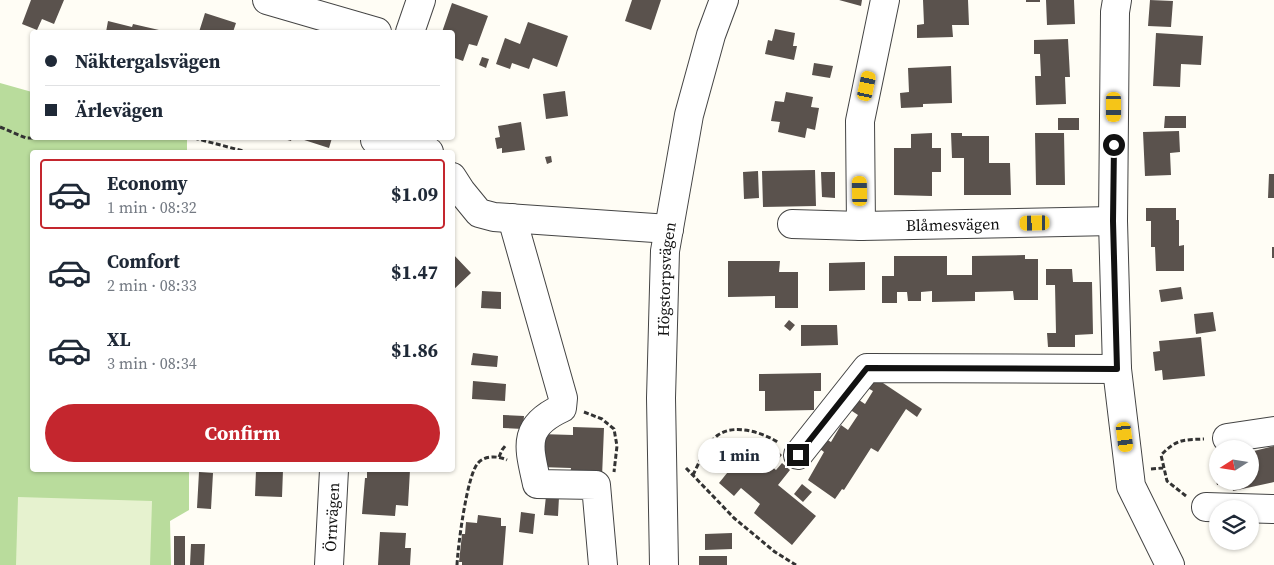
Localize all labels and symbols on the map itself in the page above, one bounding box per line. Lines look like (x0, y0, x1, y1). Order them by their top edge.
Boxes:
car (856, 70, 877, 102)
car (1106, 92, 1121, 122)
route start (1103, 134, 1125, 156)
car (852, 176, 867, 206)
street label: Blåmesvägen (906, 212, 1000, 236)
car (1019, 215, 1050, 231)
street label: Högstorpsvägen (652, 220, 681, 337)
car (1115, 421, 1134, 453)
callout: 1 min (698, 438, 780, 472)
north arrow (1209, 440, 1259, 490)
route end (787, 444, 809, 466)
street label: Örnvägen (319, 482, 344, 552)

